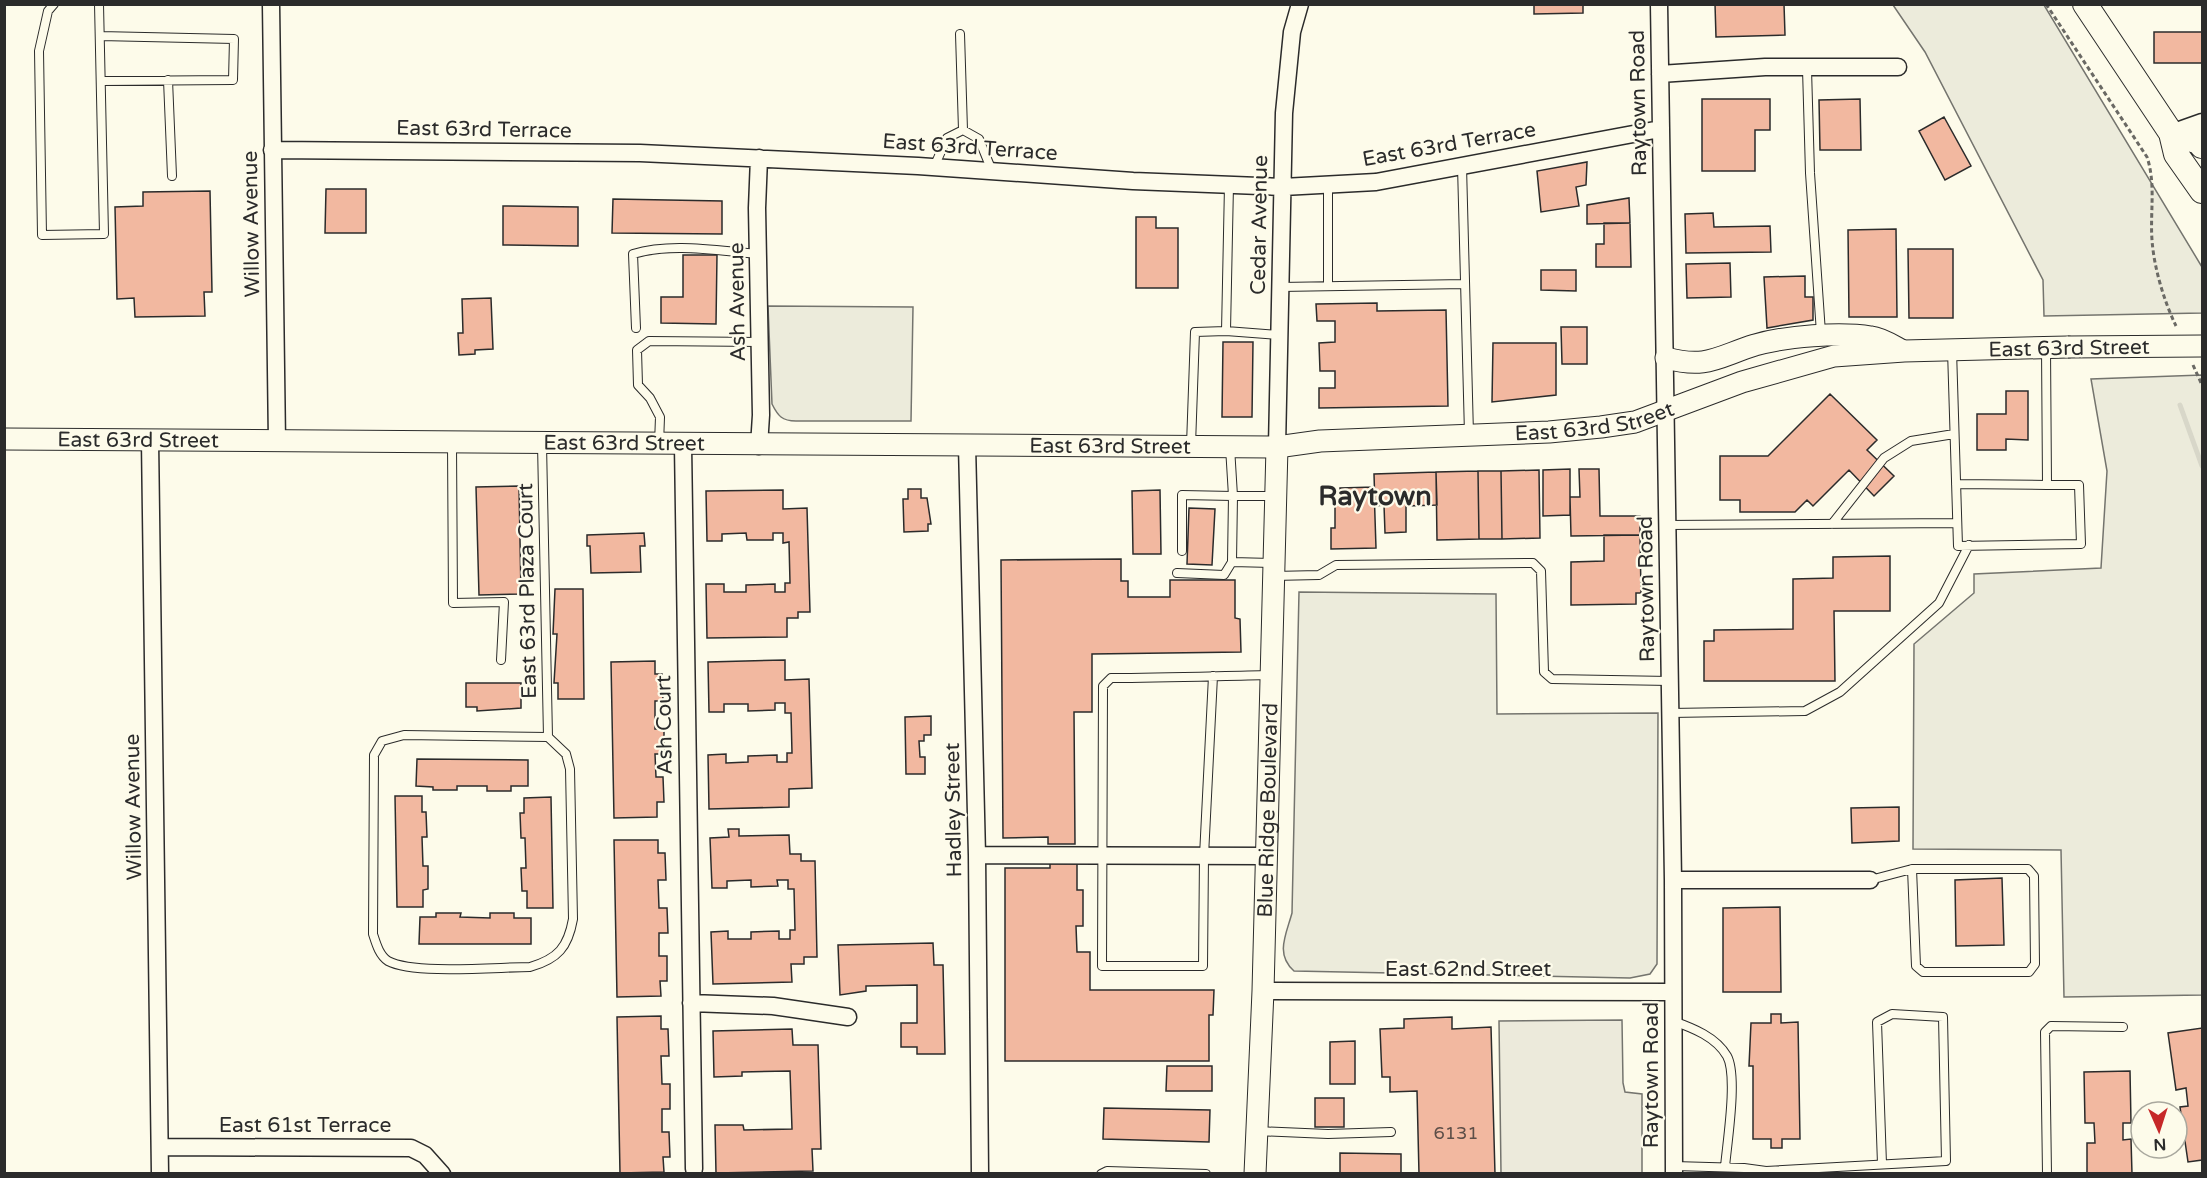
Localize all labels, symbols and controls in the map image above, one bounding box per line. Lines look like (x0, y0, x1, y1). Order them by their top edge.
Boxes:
street label: Raytown Road (1625, 30, 1652, 176)
street label: East 63rd Terrace (396, 115, 572, 144)
street label: East 63rd Terrace (1360, 117, 1538, 172)
street label: East 63rd Terrace (882, 129, 1059, 166)
street label: Willow Avenue (238, 150, 265, 297)
street label: Cedar Avenue (1246, 155, 1273, 295)
street label: Ash Avenue (724, 242, 751, 362)
street label: East 63rd Street (1988, 335, 2150, 362)
street label: East 63rd Street (1514, 397, 1678, 446)
street label: East 63rd Street (57, 427, 219, 453)
street label: East 63rd Street (543, 430, 705, 456)
street label: East 63rd Street (1029, 433, 1191, 459)
district label: Raytown (1318, 480, 1432, 513)
street label: East 63rd Plaza Court (513, 483, 542, 699)
street label: Raytown Road (1633, 516, 1660, 662)
street label: Ash Court (651, 675, 678, 775)
street label: Blue Ridge Boulevard (1253, 703, 1283, 918)
street label: Willow Avenue (120, 733, 147, 880)
street label: Hadley Street (940, 742, 967, 878)
street label: East 62nd Street (1385, 957, 1551, 982)
street label: Raytown Road (1639, 1002, 1664, 1148)
north arrow (2129, 1100, 2189, 1160)
street label: East 61st Terrace (219, 1113, 391, 1138)
house number: 6131 (1433, 1122, 1479, 1144)
text: N (2153, 1134, 2167, 1154)

